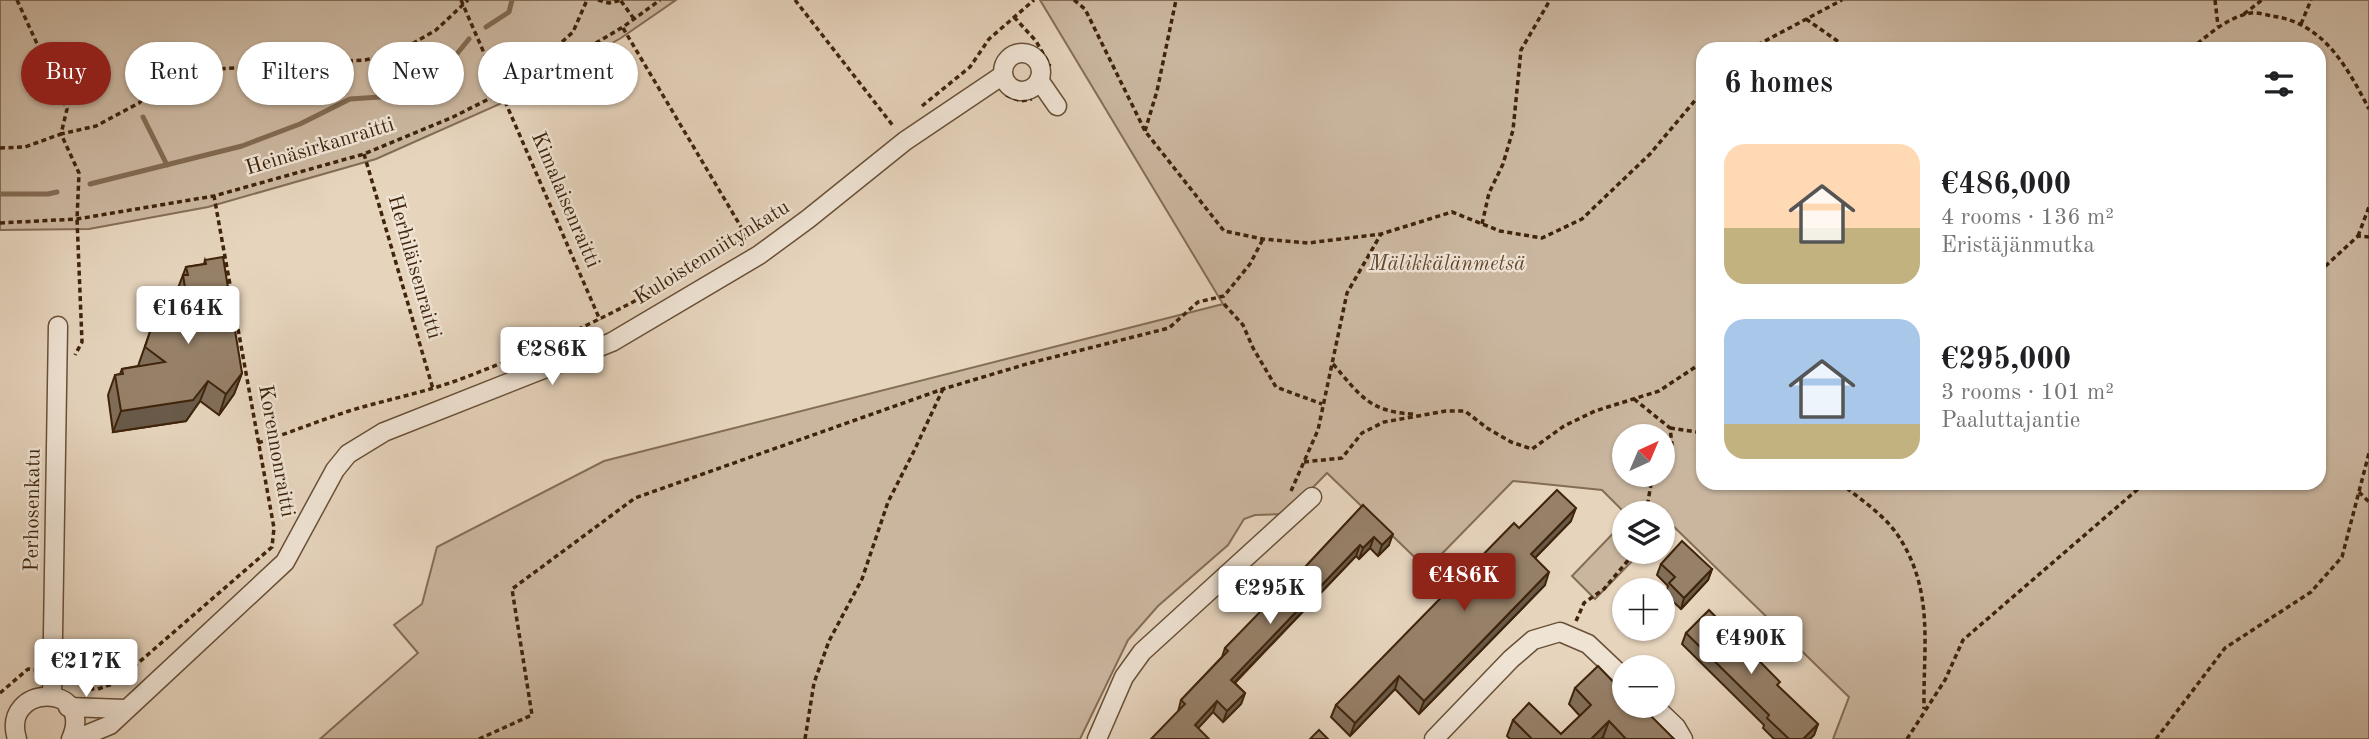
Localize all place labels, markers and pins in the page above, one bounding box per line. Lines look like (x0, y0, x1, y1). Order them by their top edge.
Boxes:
pin: €164K (139, 286, 237, 346)
pin: €286K (503, 328, 601, 387)
pin: €486K (1415, 554, 1513, 613)
pin: €295K (1221, 566, 1319, 626)
pin: €490K (1702, 616, 1800, 676)
pin: €217K (37, 640, 135, 699)

